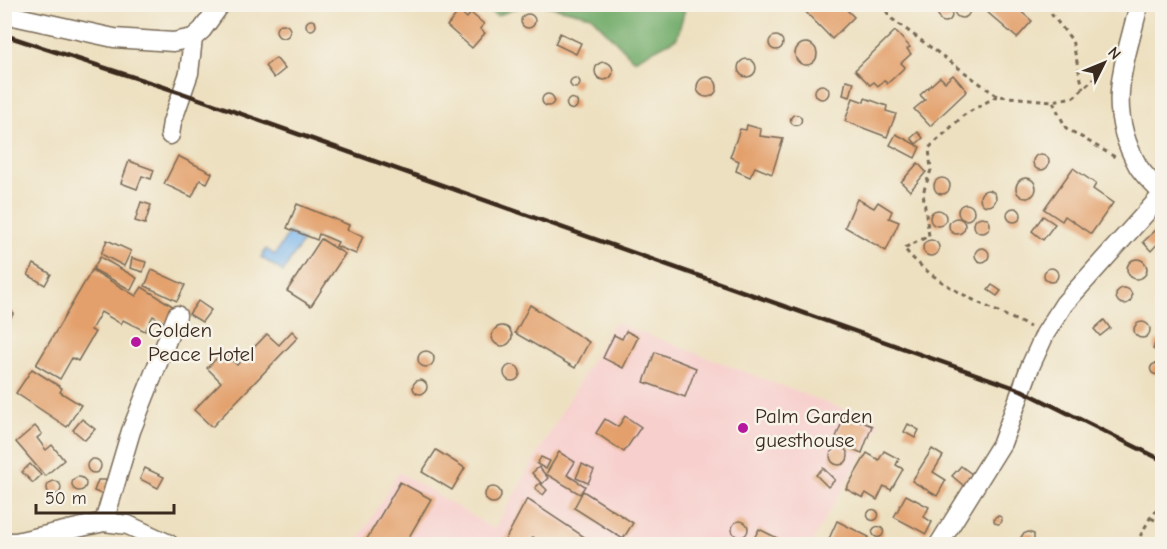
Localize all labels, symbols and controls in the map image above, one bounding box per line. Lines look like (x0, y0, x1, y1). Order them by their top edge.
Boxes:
north arrow (1074, 33, 1134, 93)
text: N (1104, 43, 1124, 63)
place label: Golden Peace Hotel (148, 318, 255, 366)
marker: Golden Peace Hotel (129, 335, 143, 349)
place label: Palm Garden guesthouse (755, 404, 873, 452)
marker: Palm Garden guesthouse (736, 421, 750, 435)
scale bar (36, 477, 174, 515)
text: 50 m (45, 488, 87, 509)

